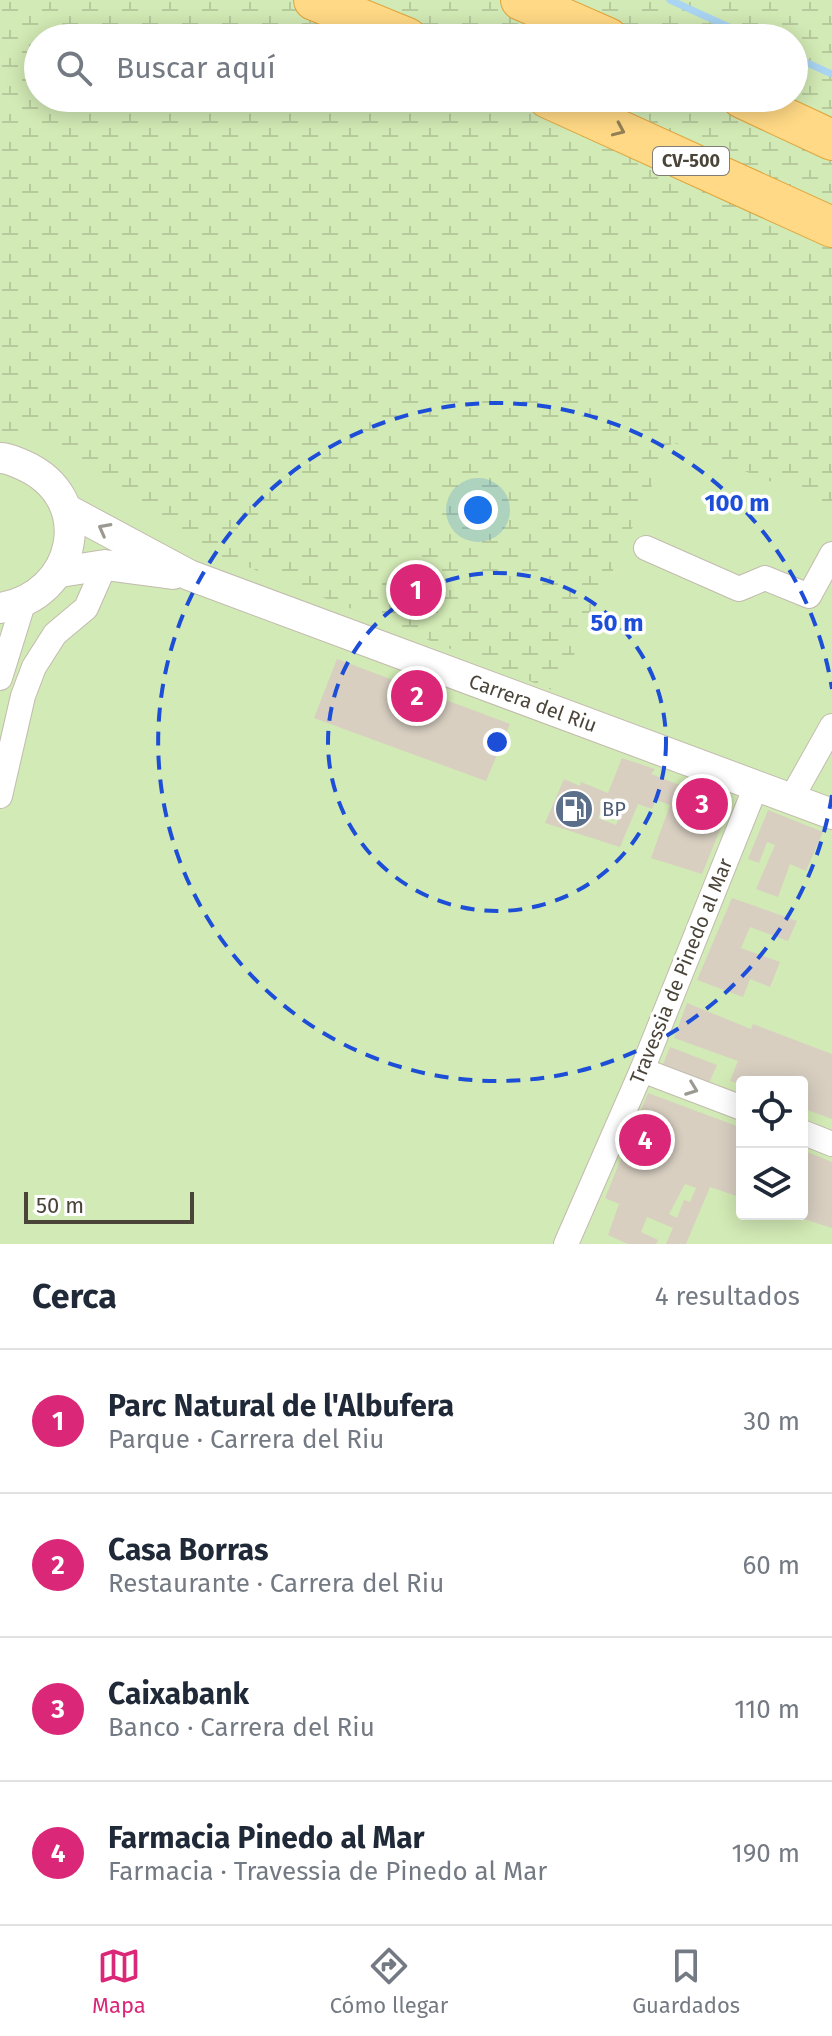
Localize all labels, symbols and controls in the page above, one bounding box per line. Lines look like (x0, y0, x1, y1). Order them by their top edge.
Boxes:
search box (24, 24, 808, 112)
icon: search (52, 46, 96, 90)
text: Buscar aquí (116, 50, 276, 86)
one-way arrow (611, 120, 626, 136)
road number: CV-500 (653, 147, 729, 175)
text: 100 m (704, 489, 770, 517)
your location (458, 490, 498, 530)
one-way arrow (97, 524, 112, 539)
pin: 1 (390, 560, 442, 620)
text: 50 m (591, 609, 643, 637)
pin: 2 (391, 666, 443, 726)
street label: Carrera del Riu (466, 669, 600, 737)
centre of rings (483, 728, 511, 756)
pin: 3 (676, 774, 728, 834)
fuel station icon: BP (553, 788, 595, 830)
place label: BP (602, 797, 626, 821)
street label: Travessia de Pinedo al Mar (625, 854, 737, 1087)
map controls (736, 1076, 808, 1220)
button: locate (736, 1076, 808, 1148)
one-way arrow (684, 1079, 698, 1096)
pin: 4 (619, 1110, 671, 1170)
button: layers (736, 1148, 808, 1220)
scale bar (24, 1188, 194, 1224)
text: 50 m (36, 1192, 84, 1219)
text: Cerca (32, 1276, 117, 1317)
text: 4 resultados (655, 1281, 800, 1312)
text: Parc Natural de l'Albufera (108, 1388, 454, 1424)
text: 1 (52, 1406, 64, 1437)
text: 30 m (743, 1406, 800, 1437)
text: Parque · Carrera del Riu (108, 1424, 384, 1455)
text: Casa Borras (108, 1532, 269, 1568)
text: 2 (51, 1550, 65, 1581)
text: 60 m (742, 1550, 800, 1581)
text: Restaurante · Carrera del Riu (108, 1568, 444, 1599)
text: Caixabank (108, 1676, 249, 1712)
text: 3 (51, 1694, 65, 1725)
text: 110 m (734, 1694, 800, 1725)
text: Banco · Carrera del Riu (108, 1712, 375, 1743)
text: Farmacia Pinedo al Mar (108, 1820, 425, 1856)
text: 4 (51, 1838, 65, 1869)
text: 190 m (731, 1838, 800, 1869)
text: Farmacia · Travessia de Pinedo al Mar (108, 1856, 547, 1887)
tab: Mapa (92, 1944, 146, 2019)
tab: Cómo llegar (330, 1944, 448, 2019)
tab: Guardados (632, 1944, 740, 2019)

